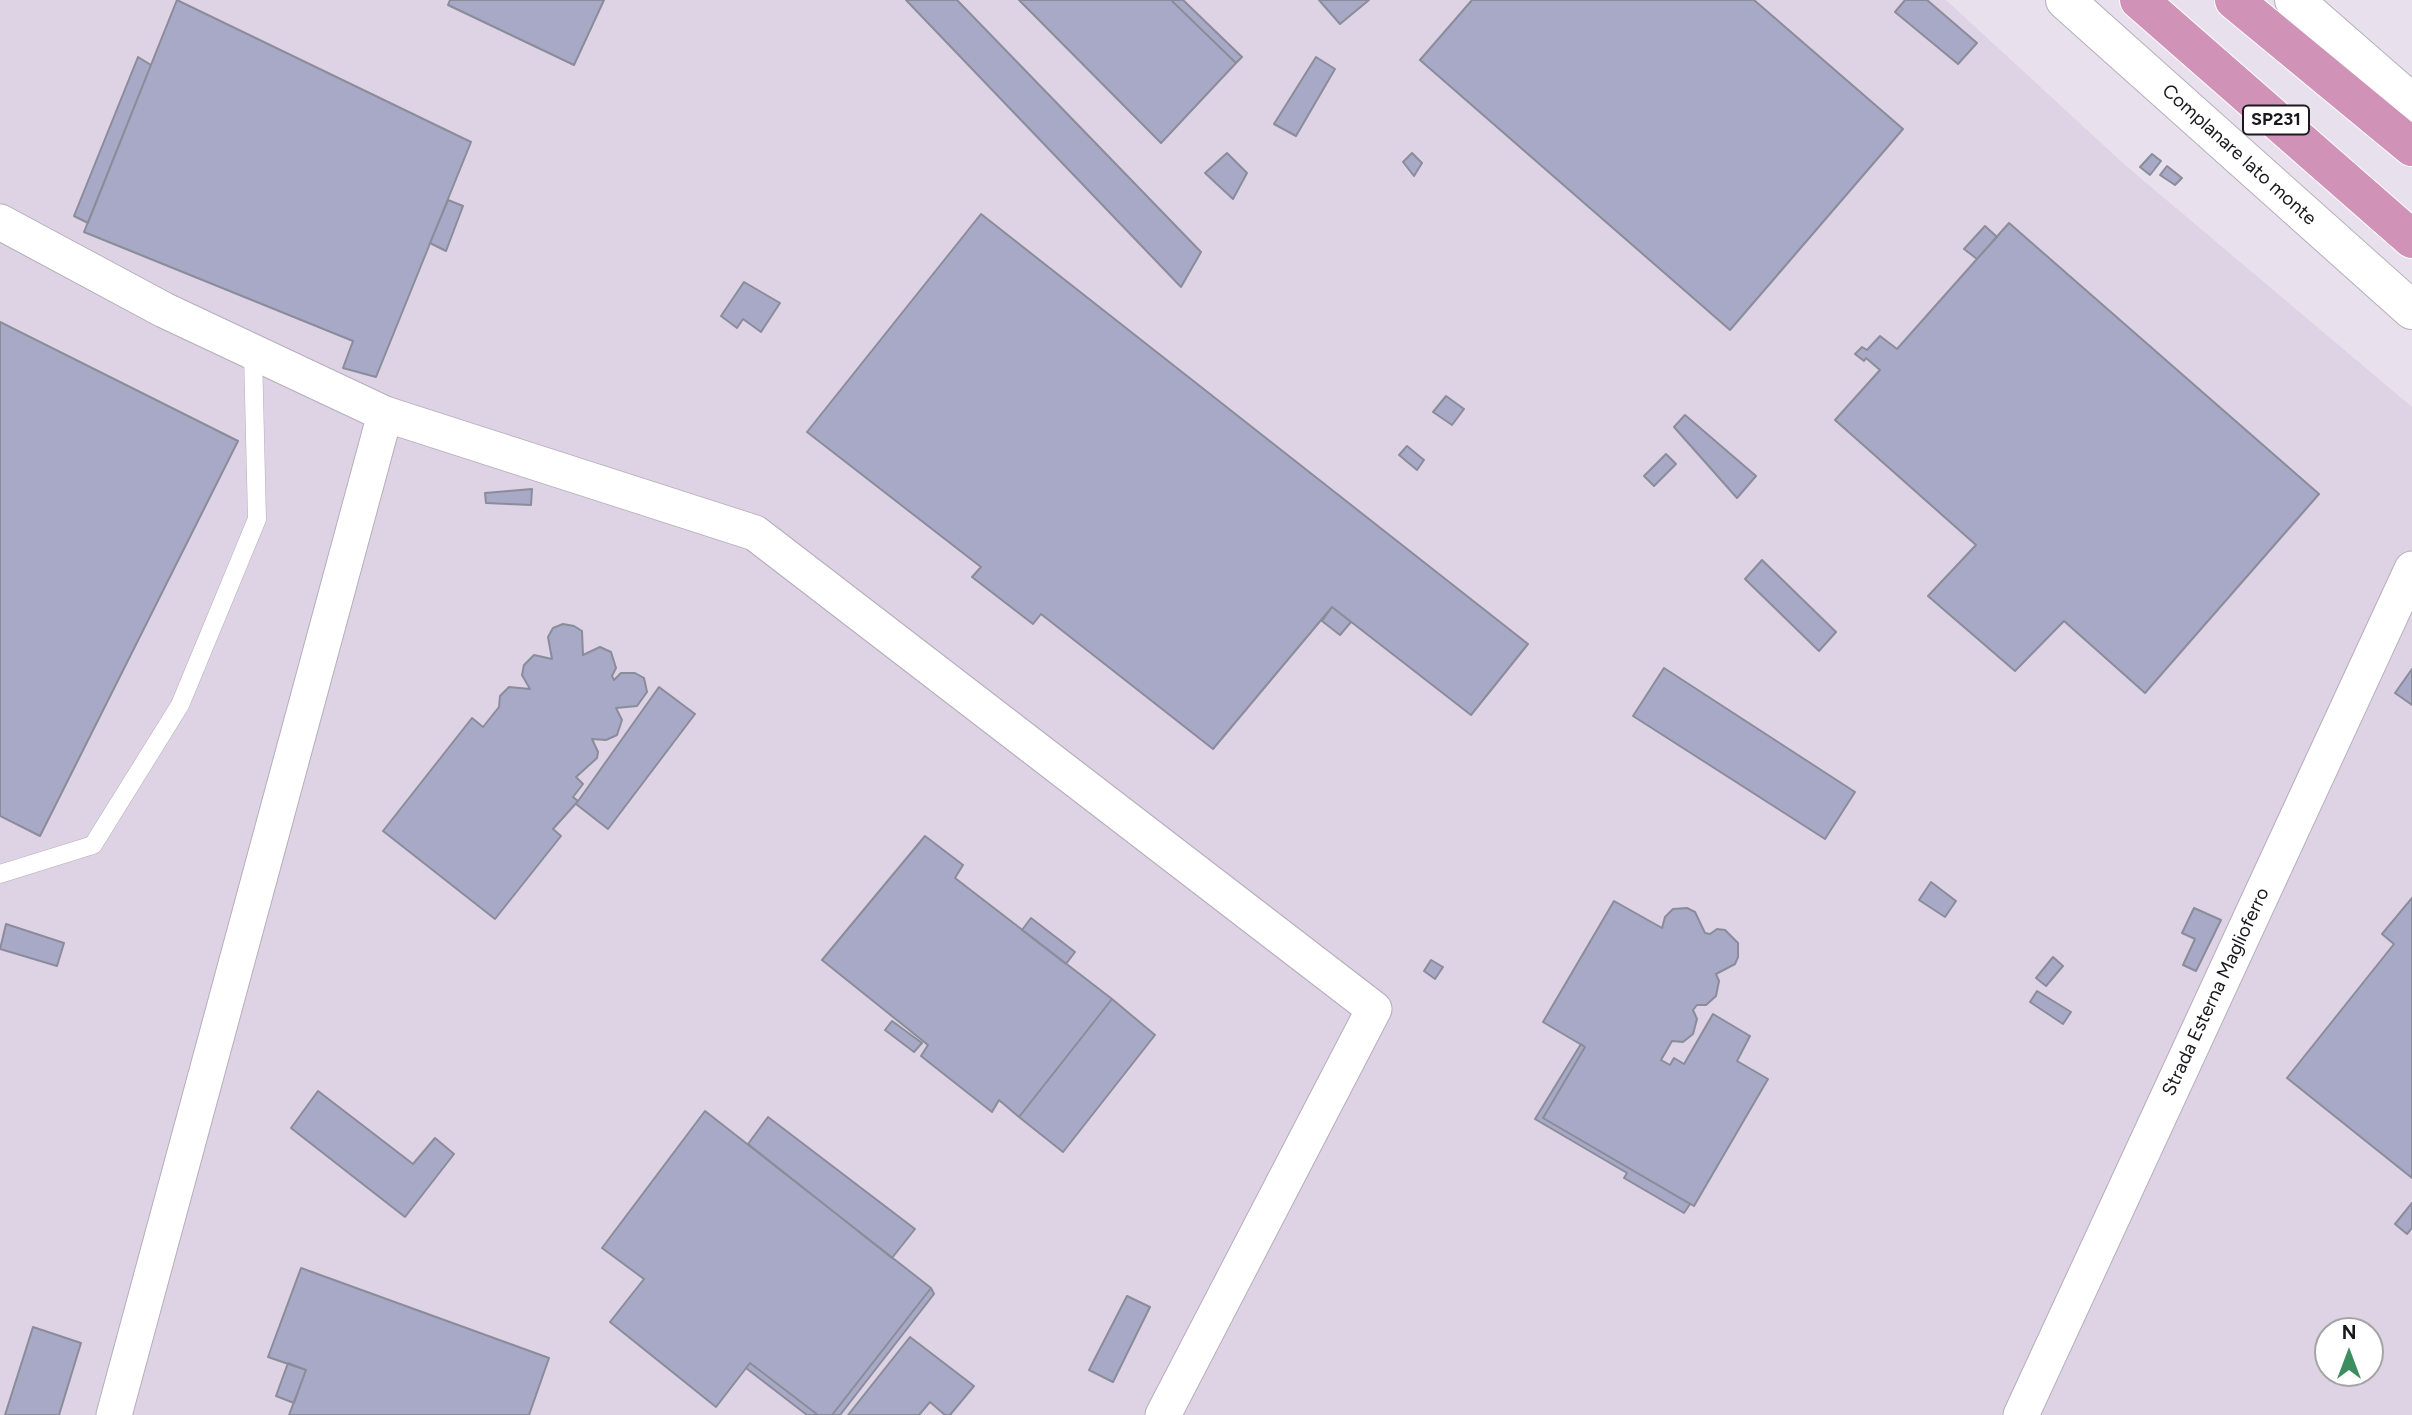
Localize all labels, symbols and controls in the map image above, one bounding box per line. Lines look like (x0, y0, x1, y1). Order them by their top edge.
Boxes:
street label: Complanare lato monte (2157, 80, 2321, 230)
road number: SP231 (2243, 106, 2309, 134)
street label: Strada Esterna Maglioferro (2158, 884, 2274, 1100)
north arrow (2314, 1317, 2384, 1387)
text: N (2342, 1321, 2356, 1344)

